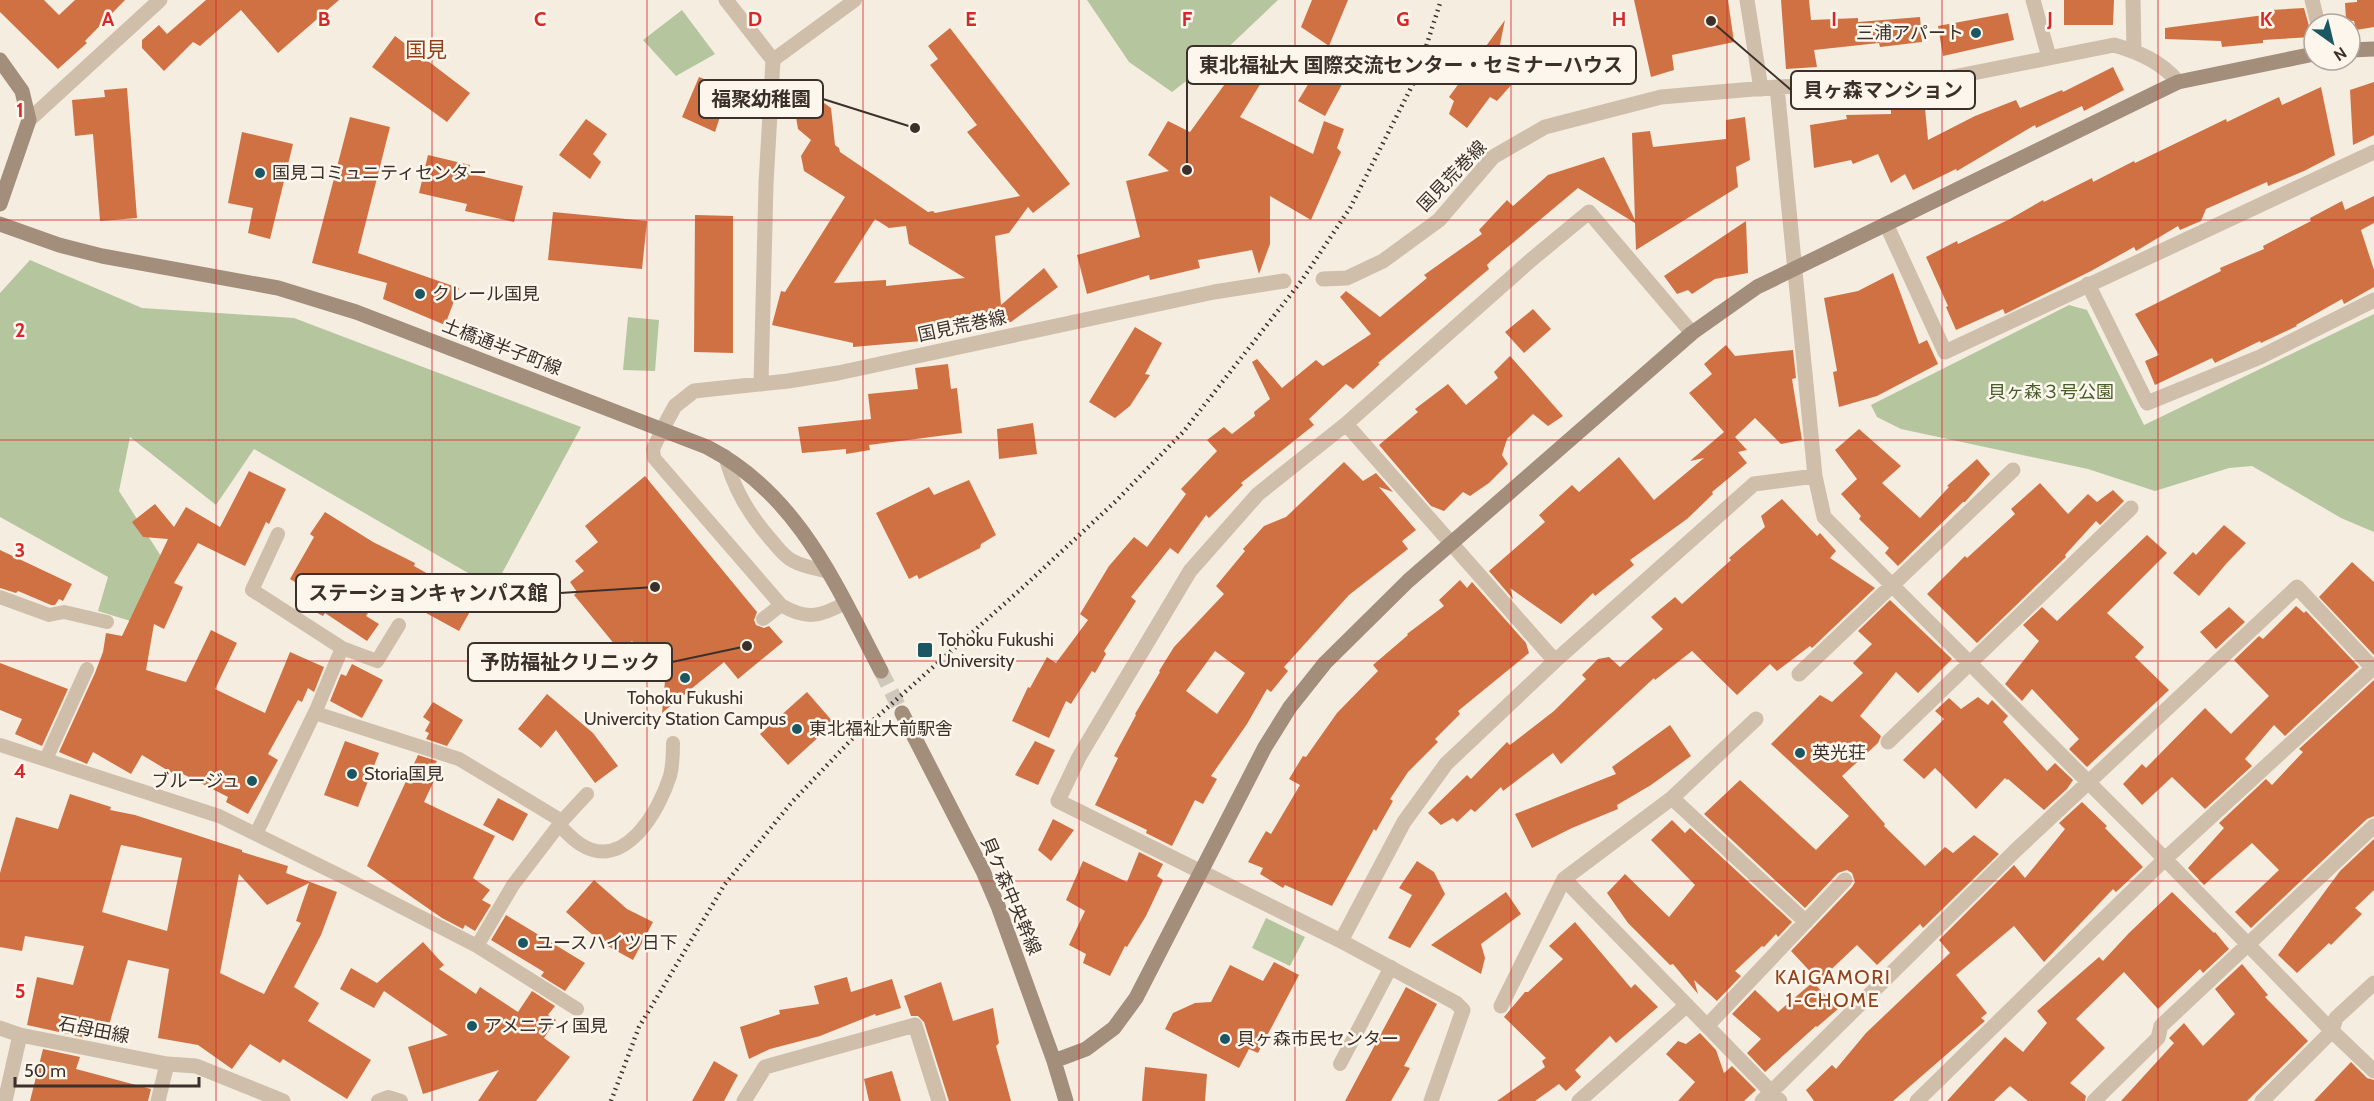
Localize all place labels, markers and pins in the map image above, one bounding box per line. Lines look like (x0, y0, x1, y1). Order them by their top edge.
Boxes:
place label: 三浦アパート (1856, 22, 1964, 44)
marker: 三浦アパート (1969, 26, 1983, 40)
callout: 東北福祉大 国際交流センター・セミナーハウス (1187, 46, 1636, 84)
callout: 貝ヶ森マンション (1791, 71, 1975, 109)
callout: 福聚幼稚園 (699, 80, 823, 118)
place label: 国見コミュニティセンター (272, 162, 487, 184)
marker: 国見コミュニティセンター (253, 166, 267, 180)
place label: クレール国見 (432, 283, 540, 305)
marker: クレール国見 (413, 287, 427, 301)
callout: ステーションキャンパス館 (296, 574, 560, 612)
place label: Tohoku Fukushi University (938, 629, 1054, 672)
marker: Tohoku Fukushi University (916, 641, 934, 659)
callout: 予防福祉クリニック (468, 643, 672, 681)
marker: Tohoku Fukushi Univercity Station Campus (678, 671, 692, 685)
place label: Tohoku Fukushi Univercity Station Campus (584, 687, 786, 730)
place label: 東北福祉大前駅舎 (809, 718, 953, 740)
marker: 東北福祉大前駅舎 (790, 722, 804, 736)
place label: 英光荘 (1812, 742, 1866, 764)
marker: 英光荘 (1793, 746, 1807, 760)
place label: Storia国見 (364, 763, 444, 785)
marker: Storia国見 (345, 767, 359, 781)
place label: ブルージュ (152, 770, 240, 792)
marker: ブルージュ (245, 774, 259, 788)
place label: ユースハイツ日下 (535, 932, 678, 954)
marker: ユースハイツ日下 (516, 936, 530, 950)
place label: アメニティ国見 (484, 1015, 608, 1037)
marker: アメニティ国見 (465, 1019, 479, 1033)
place label: 貝ヶ森市民センター (1237, 1028, 1399, 1050)
marker: 貝ヶ森市民センター (1218, 1032, 1232, 1046)

